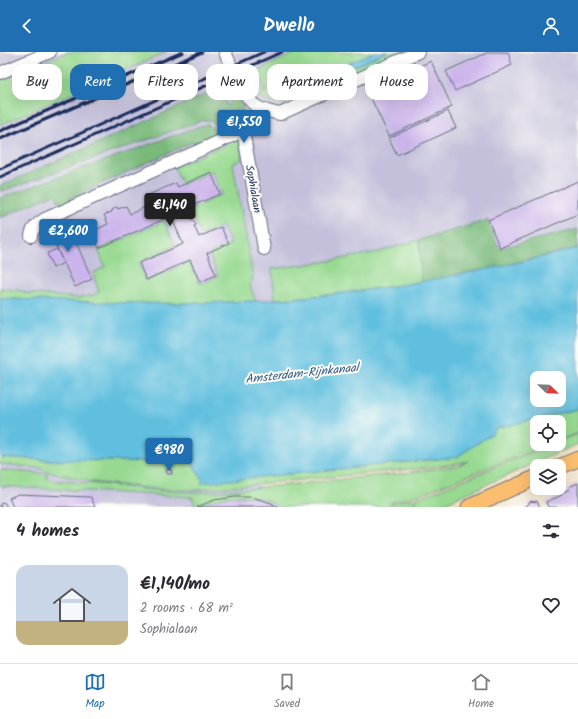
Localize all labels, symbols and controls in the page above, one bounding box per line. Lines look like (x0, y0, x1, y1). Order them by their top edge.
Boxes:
text: Dwello (263, 12, 315, 41)
icon: back (16, 15, 38, 37)
icon: person (540, 15, 562, 37)
chip: Buy (12, 64, 62, 100)
chip: Rent (70, 64, 126, 100)
chip: Filters (134, 64, 198, 100)
chip: New (206, 64, 259, 100)
chip: Apartment (267, 64, 357, 100)
chip: House (365, 64, 428, 100)
pin: €1,550 (211, 110, 277, 144)
text: €1,550 (226, 112, 262, 133)
street label: Sophialaan (240, 164, 266, 215)
pin: €1,140 (137, 193, 203, 227)
text: €1,140 (153, 195, 187, 216)
pin: €2,600 (35, 219, 101, 253)
text: €2,600 (48, 221, 88, 242)
water label: Amsterdam-Rijnkanaal (244, 358, 362, 389)
north arrow (530, 371, 566, 407)
map controls (530, 371, 566, 495)
button: locate (530, 415, 566, 451)
pin: €980 (145, 438, 193, 472)
text: €980 (154, 440, 184, 461)
button: layers (530, 459, 566, 495)
text: 4 homes (16, 518, 79, 545)
icon: filters (540, 520, 562, 542)
text: €1,140/mo (140, 571, 210, 598)
icon: home (48, 581, 96, 629)
icon: heart (540, 594, 562, 616)
text: 2 rooms · 68 m² (140, 598, 233, 619)
text: Sophialaan (140, 619, 197, 640)
tab: Map (84, 671, 106, 713)
tab: Saved (274, 671, 300, 713)
tab: Home (468, 671, 494, 713)

